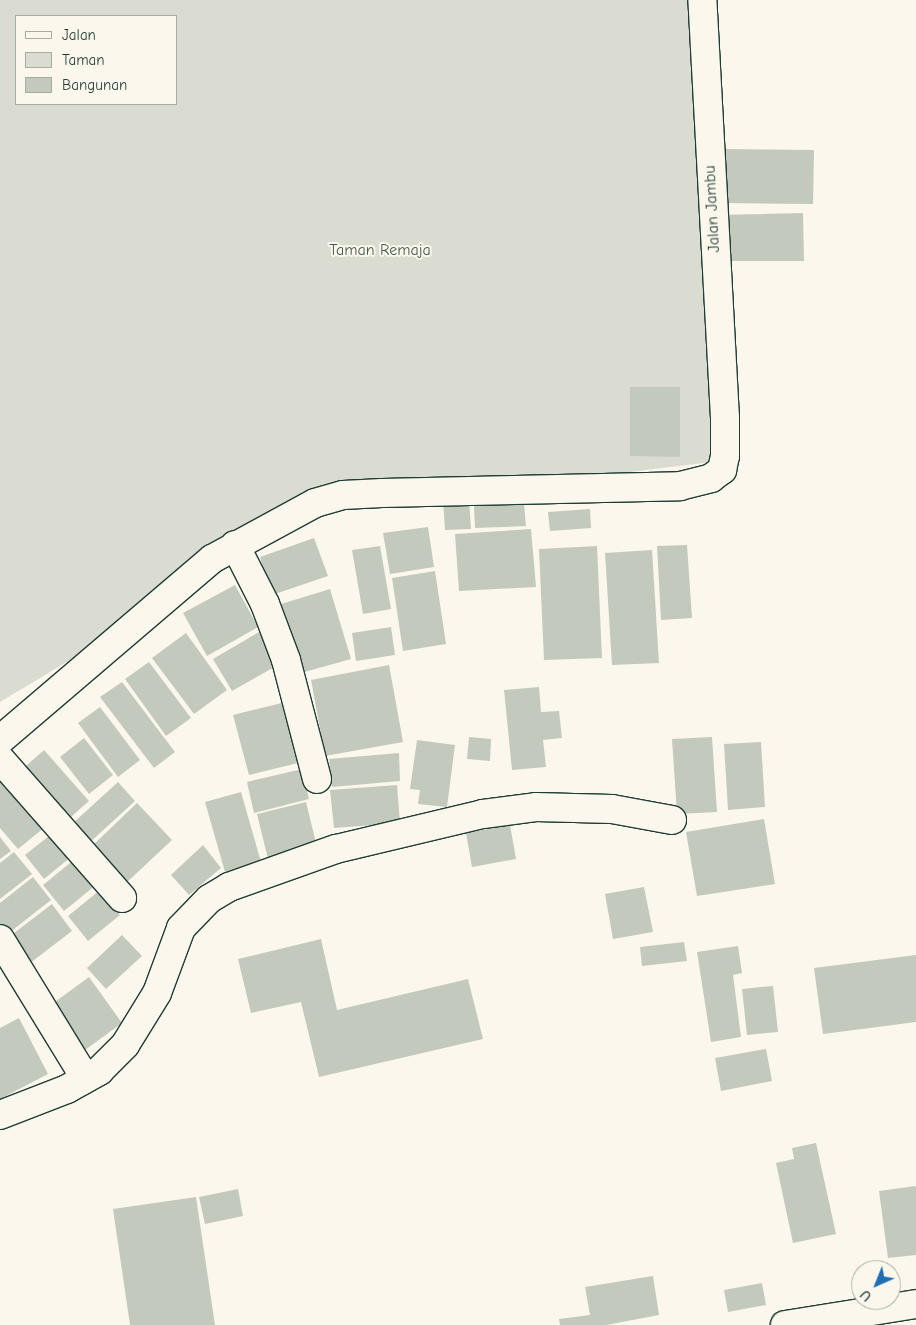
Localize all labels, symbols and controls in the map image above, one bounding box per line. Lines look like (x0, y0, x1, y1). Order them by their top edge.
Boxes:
legend (15, 15, 178, 105)
text: Jalan (62, 26, 96, 44)
text: Taman (62, 51, 105, 69)
text: Bangunan (62, 76, 127, 94)
street label: Jalan Jambu (700, 165, 724, 253)
park label: Taman Remaja (329, 240, 431, 260)
north arrow (851, 1260, 901, 1310)
text: U (857, 1286, 875, 1305)

